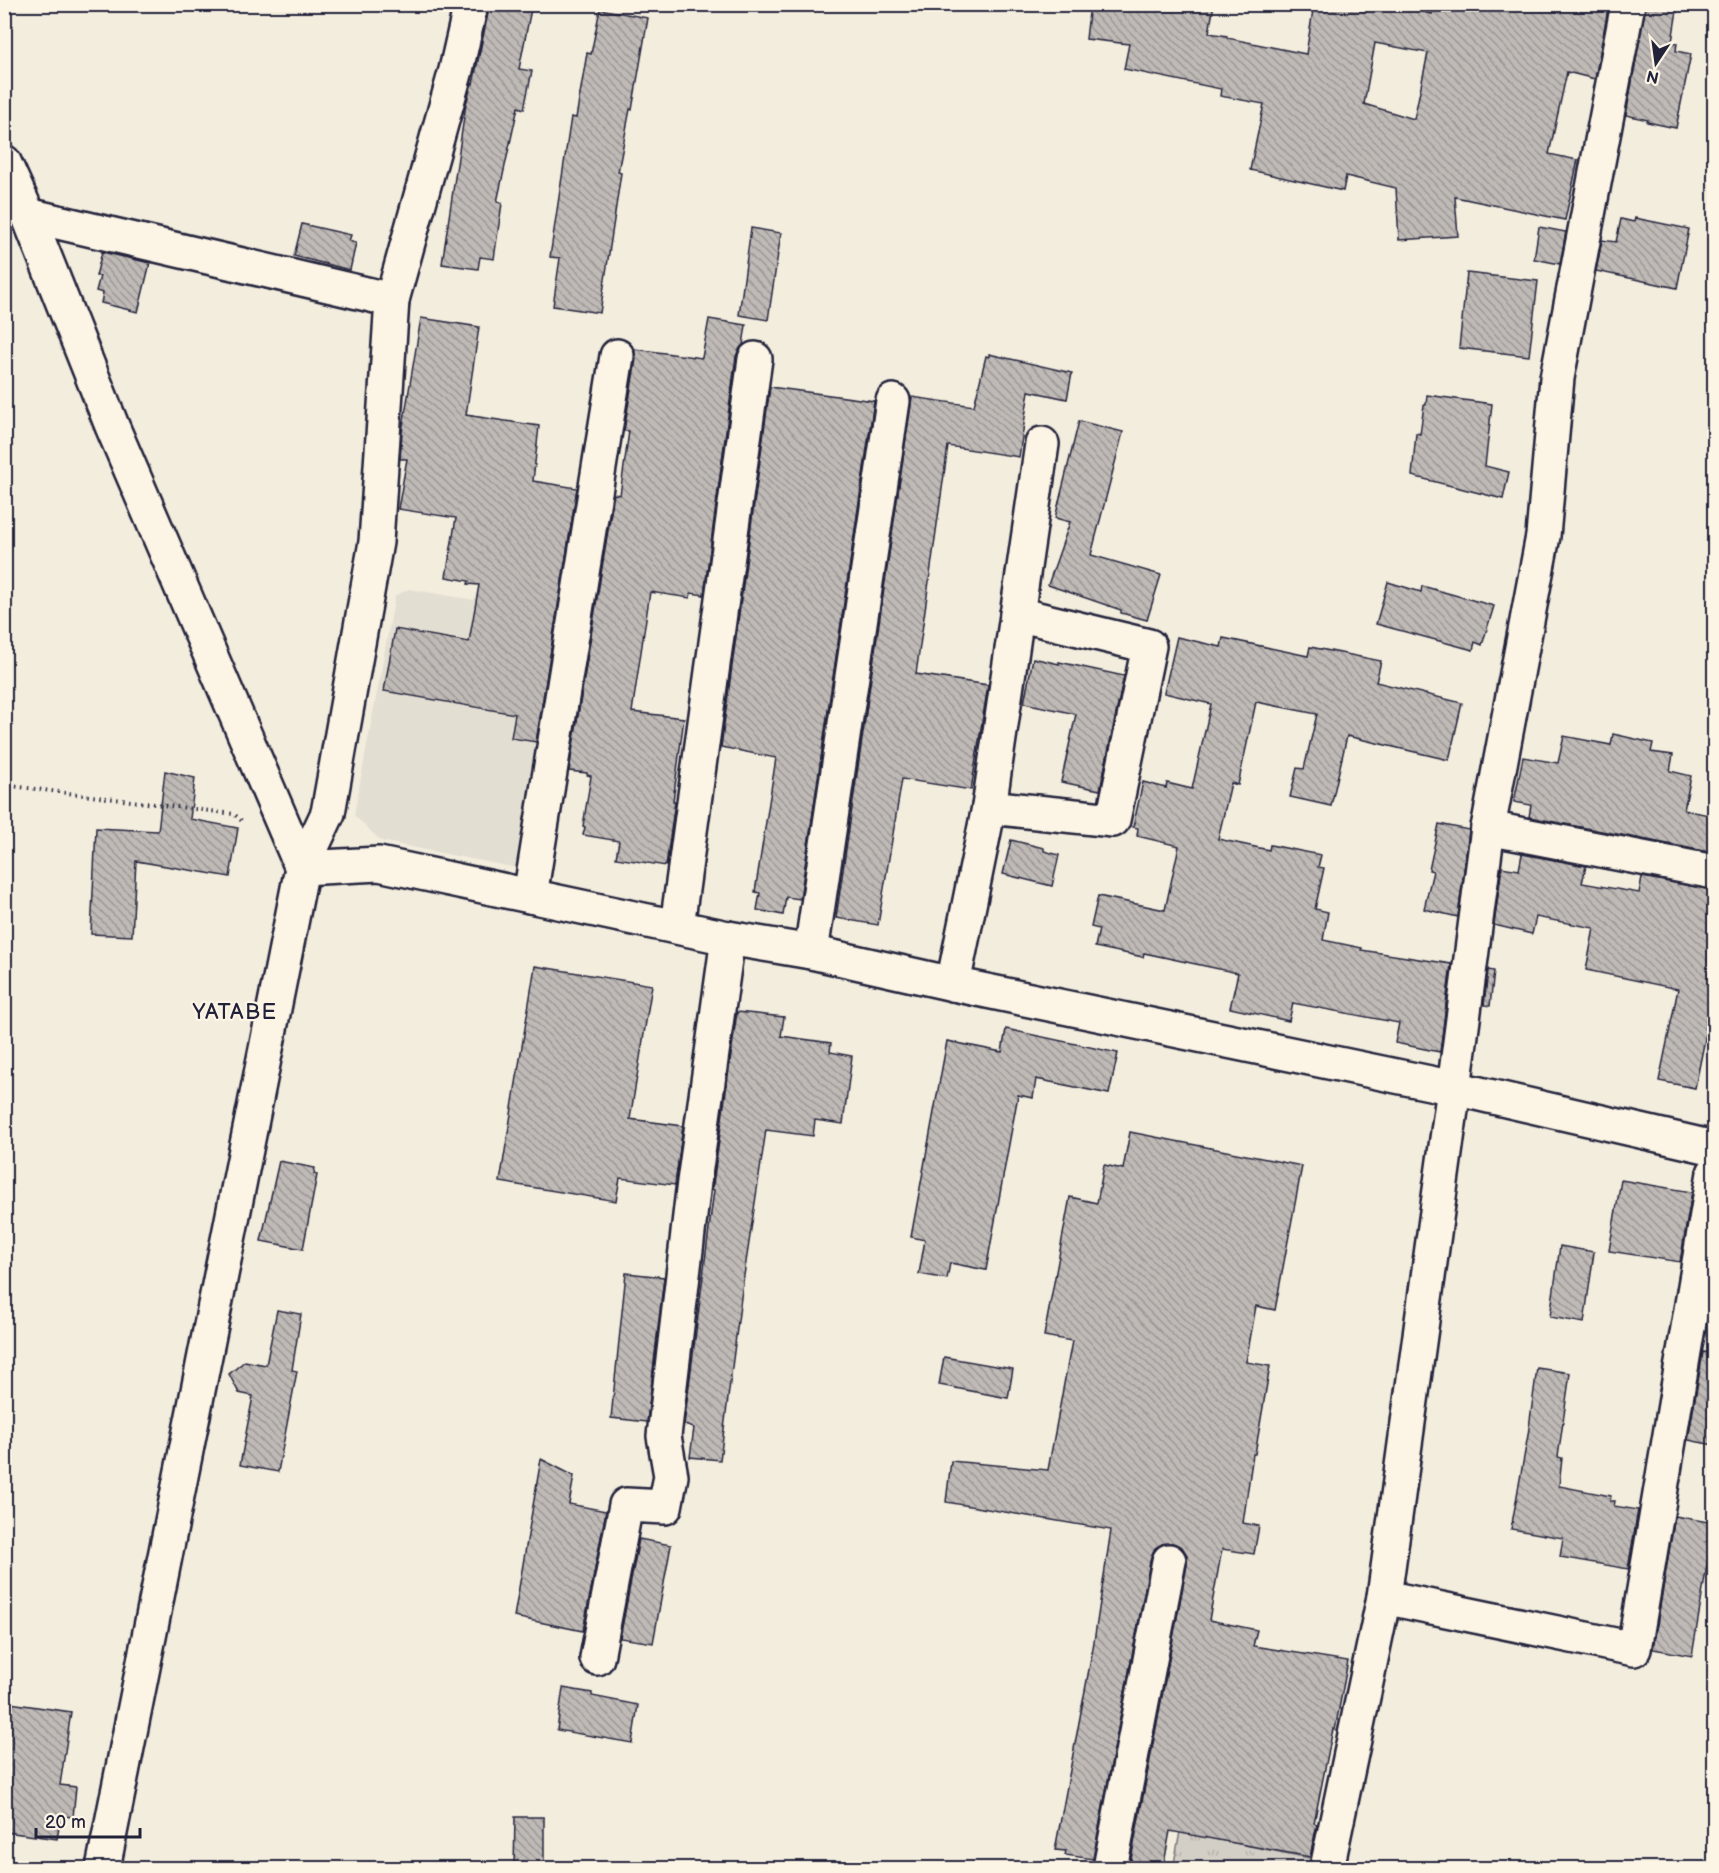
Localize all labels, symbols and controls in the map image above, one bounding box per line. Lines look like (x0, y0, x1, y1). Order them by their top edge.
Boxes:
north arrow (1626, 33, 1686, 93)
text: N (1645, 66, 1661, 87)
district label: YATABE (191, 999, 278, 1026)
scale bar (36, 1801, 140, 1839)
text: 20 m (45, 1812, 86, 1833)

